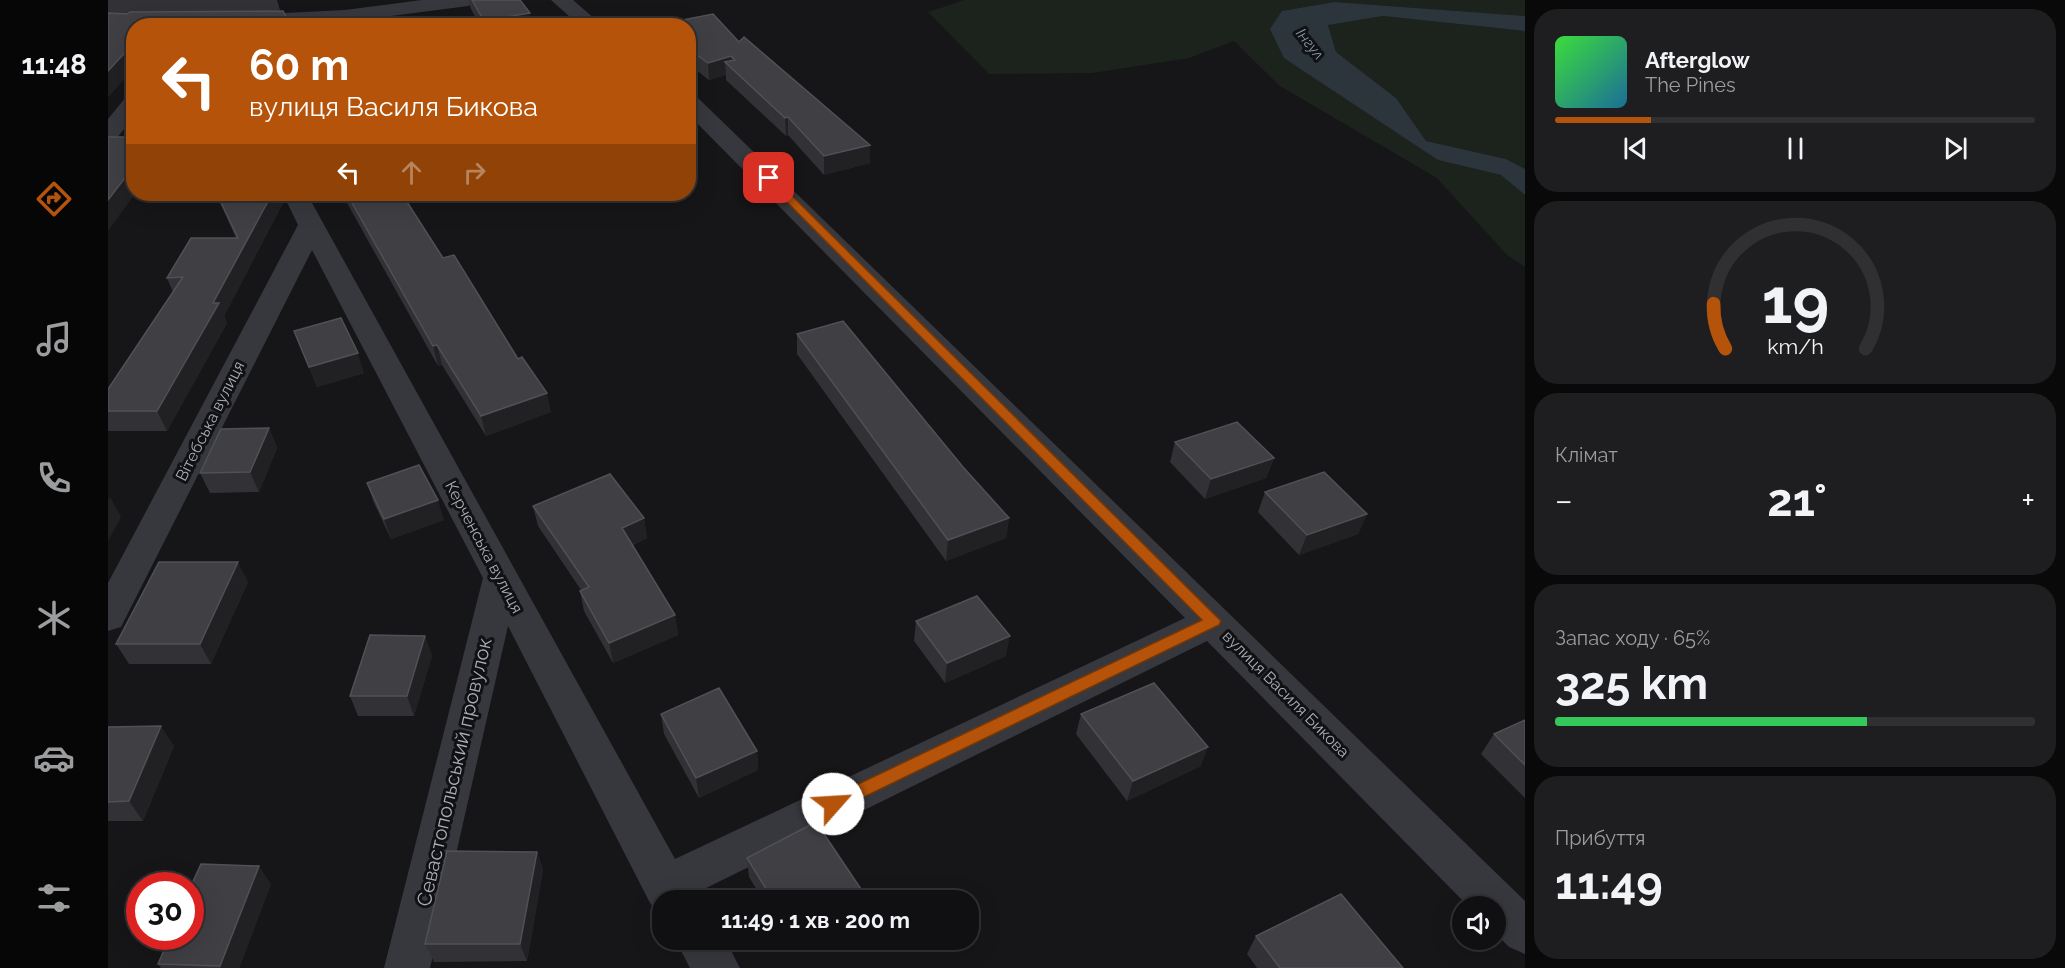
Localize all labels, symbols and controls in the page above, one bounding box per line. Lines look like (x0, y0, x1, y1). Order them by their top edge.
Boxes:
water label: Інгул (1292, 25, 1328, 63)
text: 60 m (249, 41, 349, 90)
icon: left (150, 42, 228, 120)
text: Afterglow (1645, 47, 1750, 73)
text: 11:48 (21, 49, 87, 80)
text: The Pines (1645, 73, 1736, 97)
text: вулиця Василя Бикова (249, 91, 538, 122)
icon: previous (1619, 132, 1652, 165)
icon: pause (1779, 132, 1812, 165)
icon: next (1939, 132, 1972, 165)
pin (743, 152, 794, 203)
icon: left (332, 156, 365, 189)
icon: ahead (395, 156, 428, 189)
icon: right (458, 156, 491, 189)
icon: arrive (752, 161, 785, 194)
icon: directions (33, 178, 75, 220)
text: 19 (1761, 264, 1829, 338)
icon: music (33, 318, 75, 360)
text: km/h (1767, 335, 1823, 360)
street label: Вітебська вулиця (172, 358, 248, 484)
text: Клімат (1555, 443, 1618, 467)
icon: phone (33, 457, 75, 499)
text: 21° (1767, 474, 1827, 527)
street label: Керченська вулиця (441, 478, 527, 616)
text: − (1555, 481, 1573, 520)
text: + (2021, 481, 2035, 520)
icon: climate (33, 597, 75, 639)
text: Запас ходу · 65% (1555, 626, 1710, 650)
street label: вулиця Василя Бикова (1219, 627, 1353, 761)
street label: Севастопольський провулок (411, 635, 497, 909)
text: 325 km (1555, 657, 1708, 710)
icon: car (33, 737, 75, 779)
position arrow (801, 772, 865, 836)
text: Прибуття (1555, 826, 1645, 850)
text: 11:49 (1555, 857, 1663, 910)
speed limit sign: 30 (126, 872, 204, 950)
icon: filters (33, 877, 75, 919)
map controls (1452, 896, 1506, 950)
button: sound (1452, 896, 1506, 950)
text: 11:49 · 1 хв · 200 m (721, 907, 910, 933)

